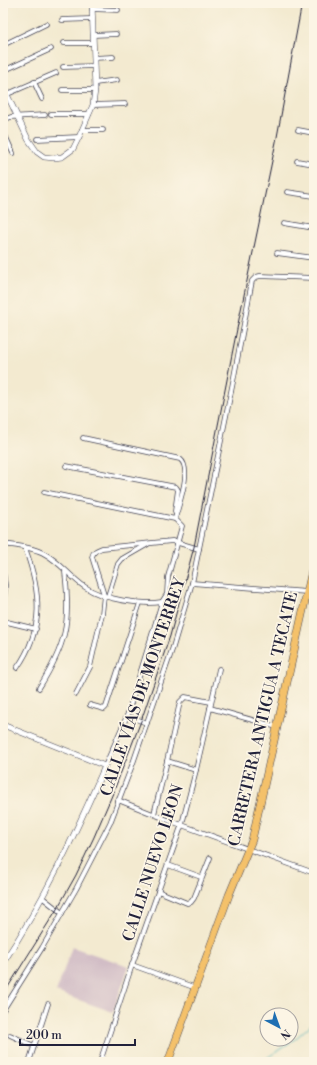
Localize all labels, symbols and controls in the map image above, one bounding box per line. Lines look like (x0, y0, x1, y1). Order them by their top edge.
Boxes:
street label: CALLE VÍAS DE MONTERREY (94, 573, 190, 799)
street label: CARRETERA ANTIGUA A TECATE (224, 590, 302, 848)
street label: CALLE NUEVO LEON (118, 782, 188, 944)
north arrow (259, 1007, 299, 1047)
scale bar (20, 1021, 135, 1047)
text: N (277, 1026, 293, 1042)
text: 200 m (26, 1028, 62, 1043)

